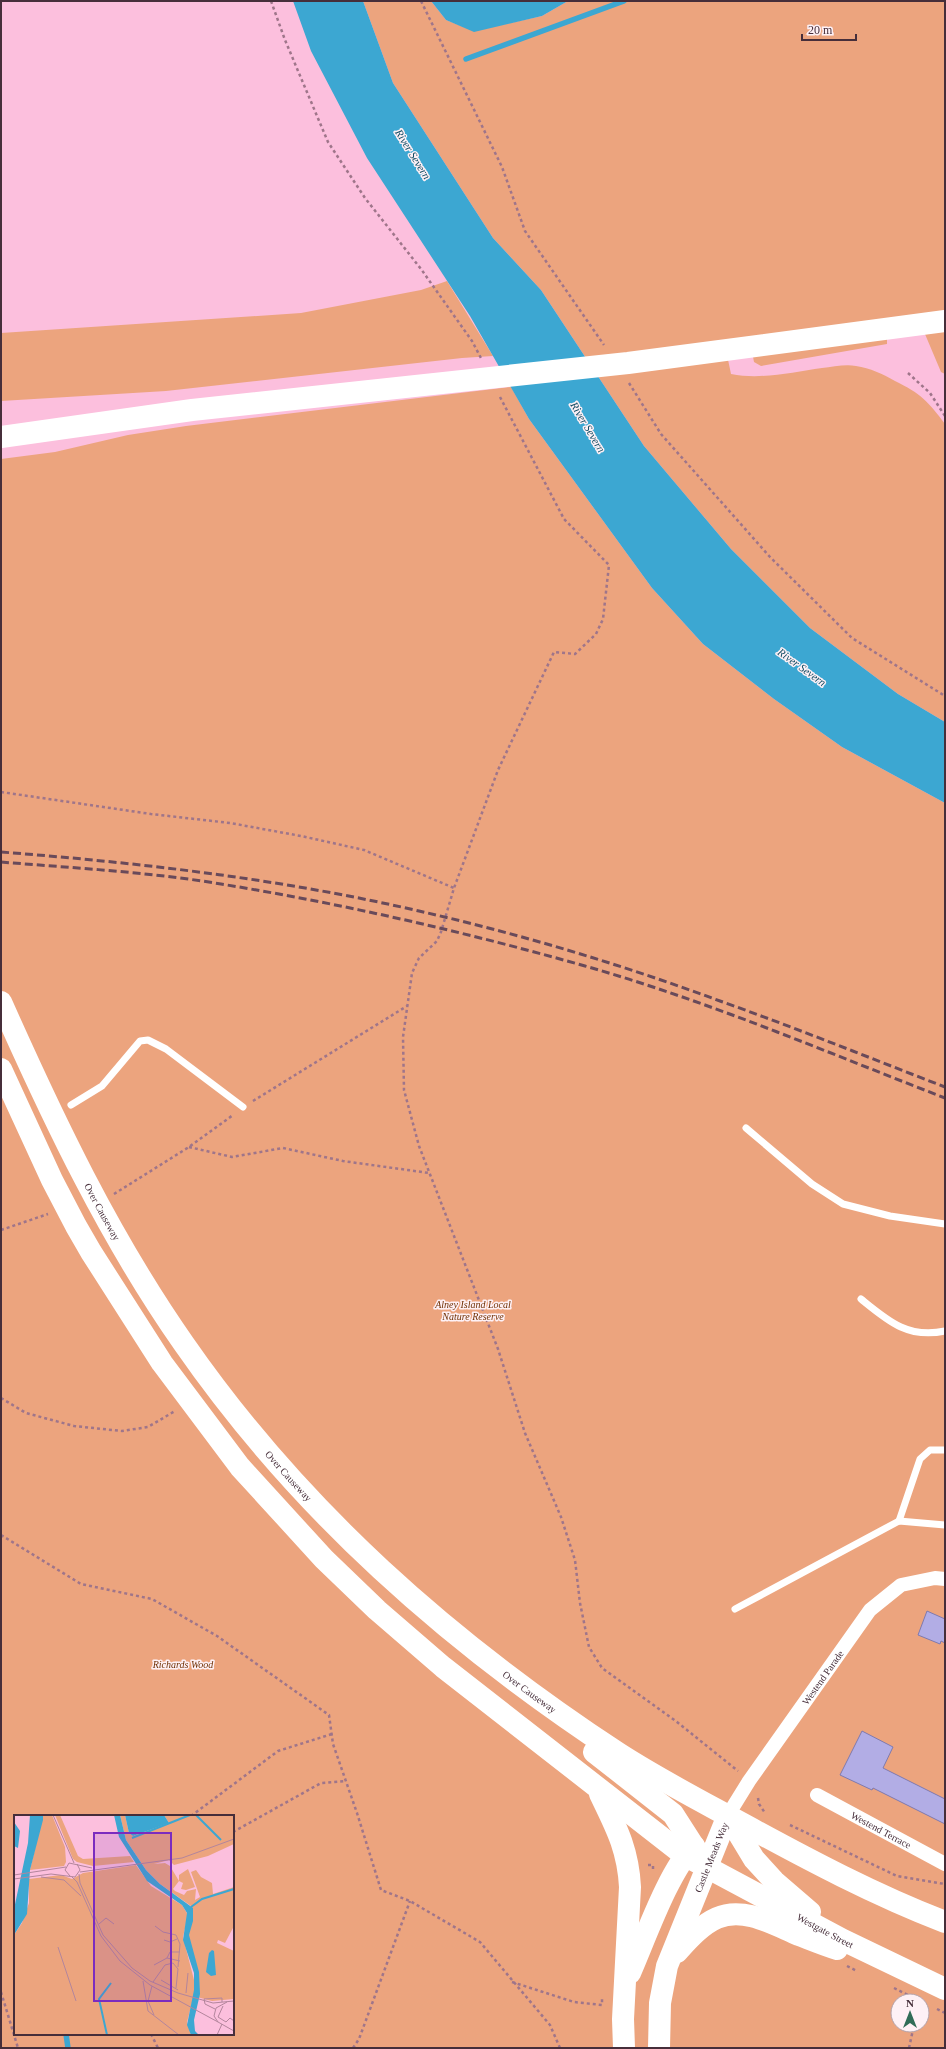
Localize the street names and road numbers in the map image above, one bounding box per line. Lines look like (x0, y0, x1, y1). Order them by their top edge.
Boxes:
street label: Over Causeway (82, 1181, 122, 1242)
street label: Over Causeway (263, 1449, 314, 1503)
street label: Westend Parade (800, 1648, 846, 1707)
street label: Over Causeway (500, 1669, 558, 1715)
street label: Westend Terrace (849, 1809, 913, 1851)
street label: Castle Meads Way (692, 1821, 730, 1894)
street label: Westgate Street (795, 1911, 855, 1950)

